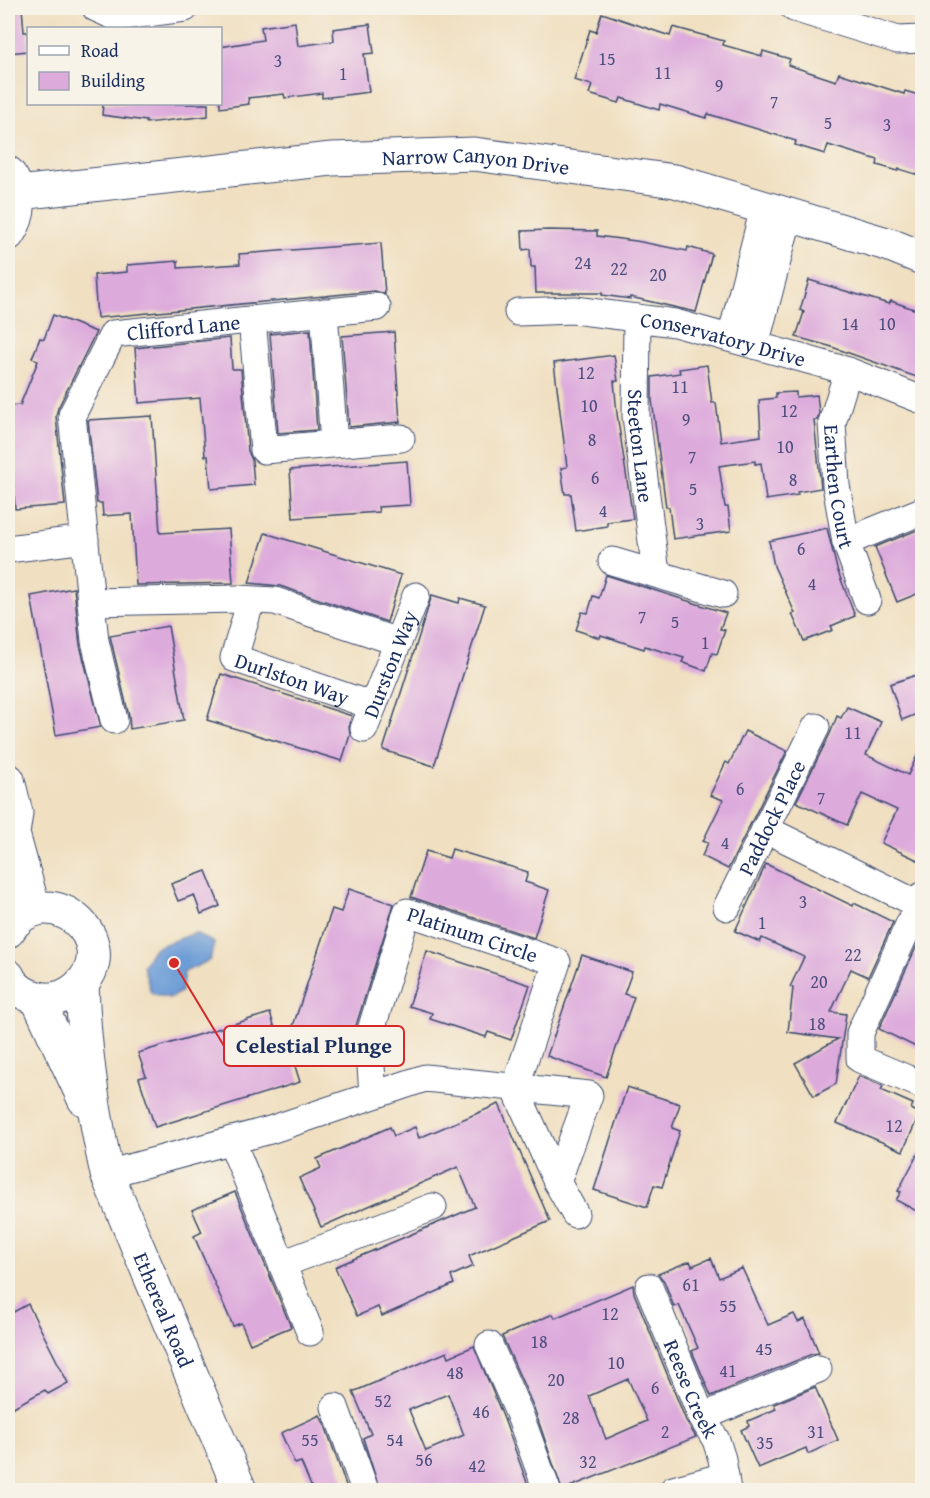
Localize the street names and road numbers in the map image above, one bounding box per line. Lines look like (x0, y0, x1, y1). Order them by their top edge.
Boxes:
street label: Narrow Canyon Drive (382, 139, 571, 182)
street label: Conservatory Drive (639, 303, 809, 374)
street label: Clifford Lane (125, 306, 242, 348)
street label: Steeton Lane (620, 389, 662, 504)
street label: Earthen Court (817, 423, 863, 553)
street label: Durston Way (354, 605, 425, 722)
street label: Durlston Way (231, 644, 354, 712)
street label: Paddock Place (730, 754, 813, 880)
street label: Platinum Circle (403, 898, 542, 970)
street label: Ethereal Road (126, 1247, 202, 1373)
street label: Reese Creek (656, 1334, 727, 1444)

